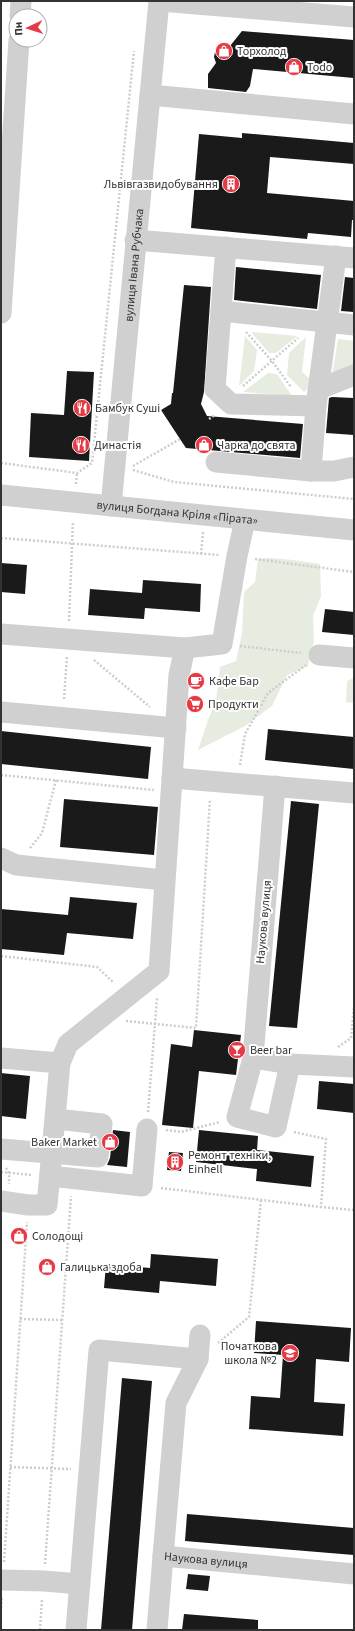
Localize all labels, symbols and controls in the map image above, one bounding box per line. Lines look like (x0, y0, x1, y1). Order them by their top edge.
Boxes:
north arrow (8, 8, 48, 48)
text: Пн (11, 21, 26, 36)
shop icon: Торхолод (214, 41, 234, 61)
place label: Торхолод (237, 43, 287, 60)
shop icon: Todo (284, 57, 304, 77)
place label: Todo (307, 59, 332, 76)
building icon: Львівгазвидобування (221, 174, 241, 194)
place label: Львівгазвидобування (104, 176, 218, 193)
street label: вулиця Івана Рубчака (120, 208, 148, 322)
restaurant icon: Бамбук Суші (72, 398, 92, 418)
place label: Бамбук Суші (95, 400, 160, 417)
restaurant icon: Династія (71, 435, 91, 455)
shop icon: Чарка до свята (194, 435, 214, 455)
place label: Династія (94, 437, 141, 454)
place label: Чарка до свята (217, 437, 295, 454)
street label: вулиця Богдана Кріля «Пірата» (96, 496, 259, 529)
cafe icon: Кафе Бар (186, 671, 206, 691)
place label: Кафе Бар (209, 673, 259, 690)
supermarket icon: Продукти (185, 694, 205, 714)
place label: Продукти (208, 696, 259, 713)
street label: Наукова вулиця (252, 879, 276, 965)
bar icon: Beer bar (227, 1040, 247, 1060)
place label: Beer bar (250, 1042, 293, 1059)
shop icon: Baker Market (100, 1132, 120, 1152)
place label: Baker Market (31, 1134, 97, 1151)
place label: Ремонт техніки, Einhell (188, 1147, 271, 1178)
building icon: Ремонт техніки, Einhell (165, 1152, 185, 1172)
shop icon: Солодощі (9, 1226, 29, 1246)
place label: Солодощі (32, 1228, 83, 1245)
shop icon: Галицька здоба (37, 1257, 57, 1277)
place label: Галицька здоба (60, 1259, 142, 1276)
place label: Початкова школа №2 (221, 1338, 277, 1369)
school or university icon: Початкова школа №2 (280, 1343, 300, 1363)
street label: Наукова вулиця (163, 1548, 249, 1572)

